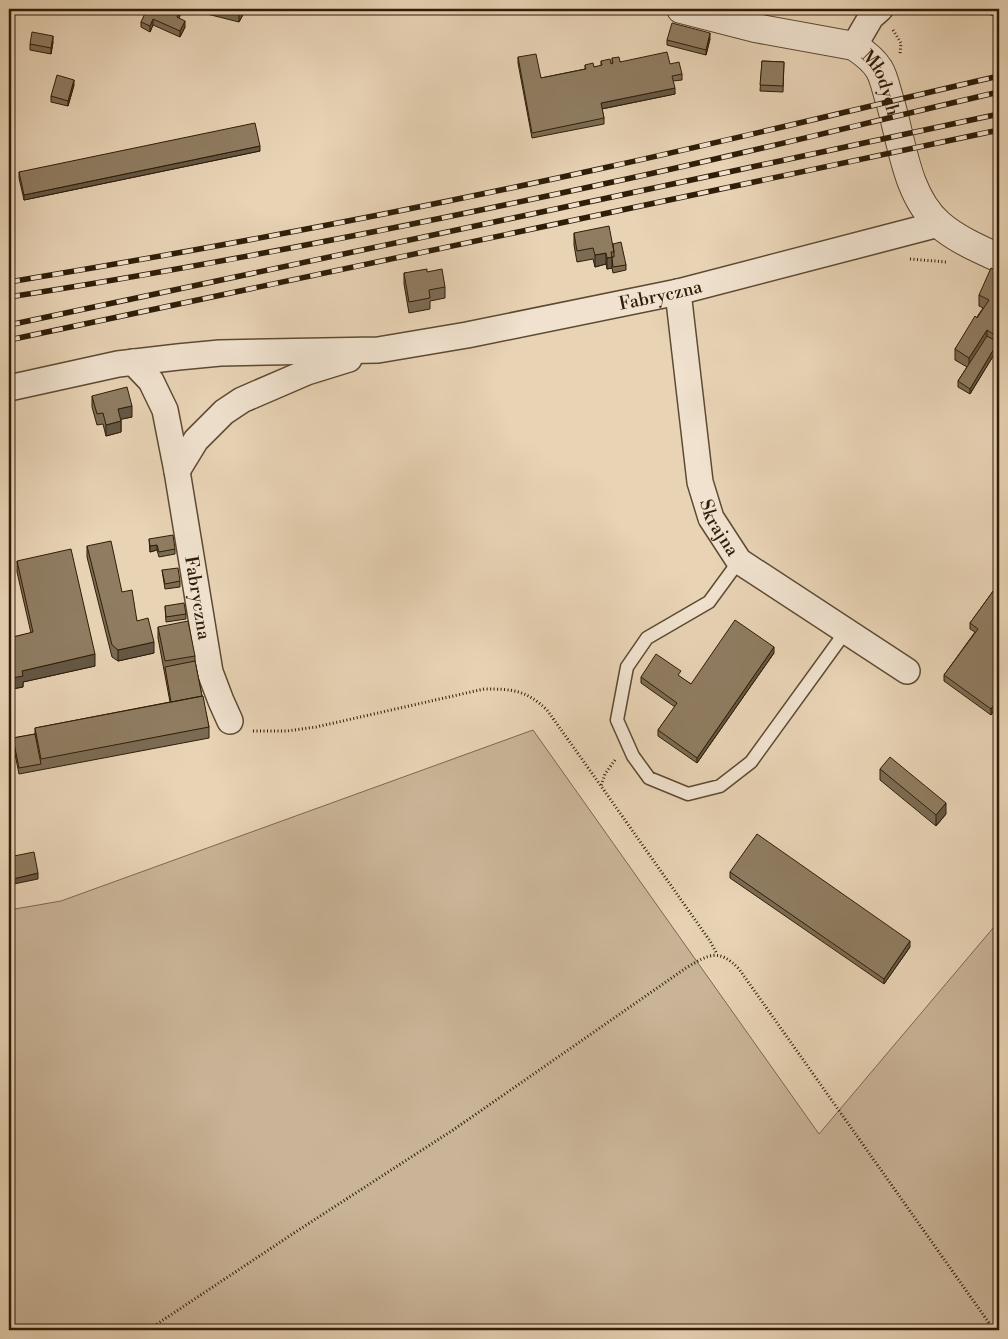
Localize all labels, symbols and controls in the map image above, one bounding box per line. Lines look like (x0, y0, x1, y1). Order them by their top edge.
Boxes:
street label: Młodych (857, 45, 905, 118)
street label: Fabryczna (617, 274, 705, 315)
street label: Skrajna (694, 496, 745, 561)
street label: Fabryczna (180, 554, 216, 642)

